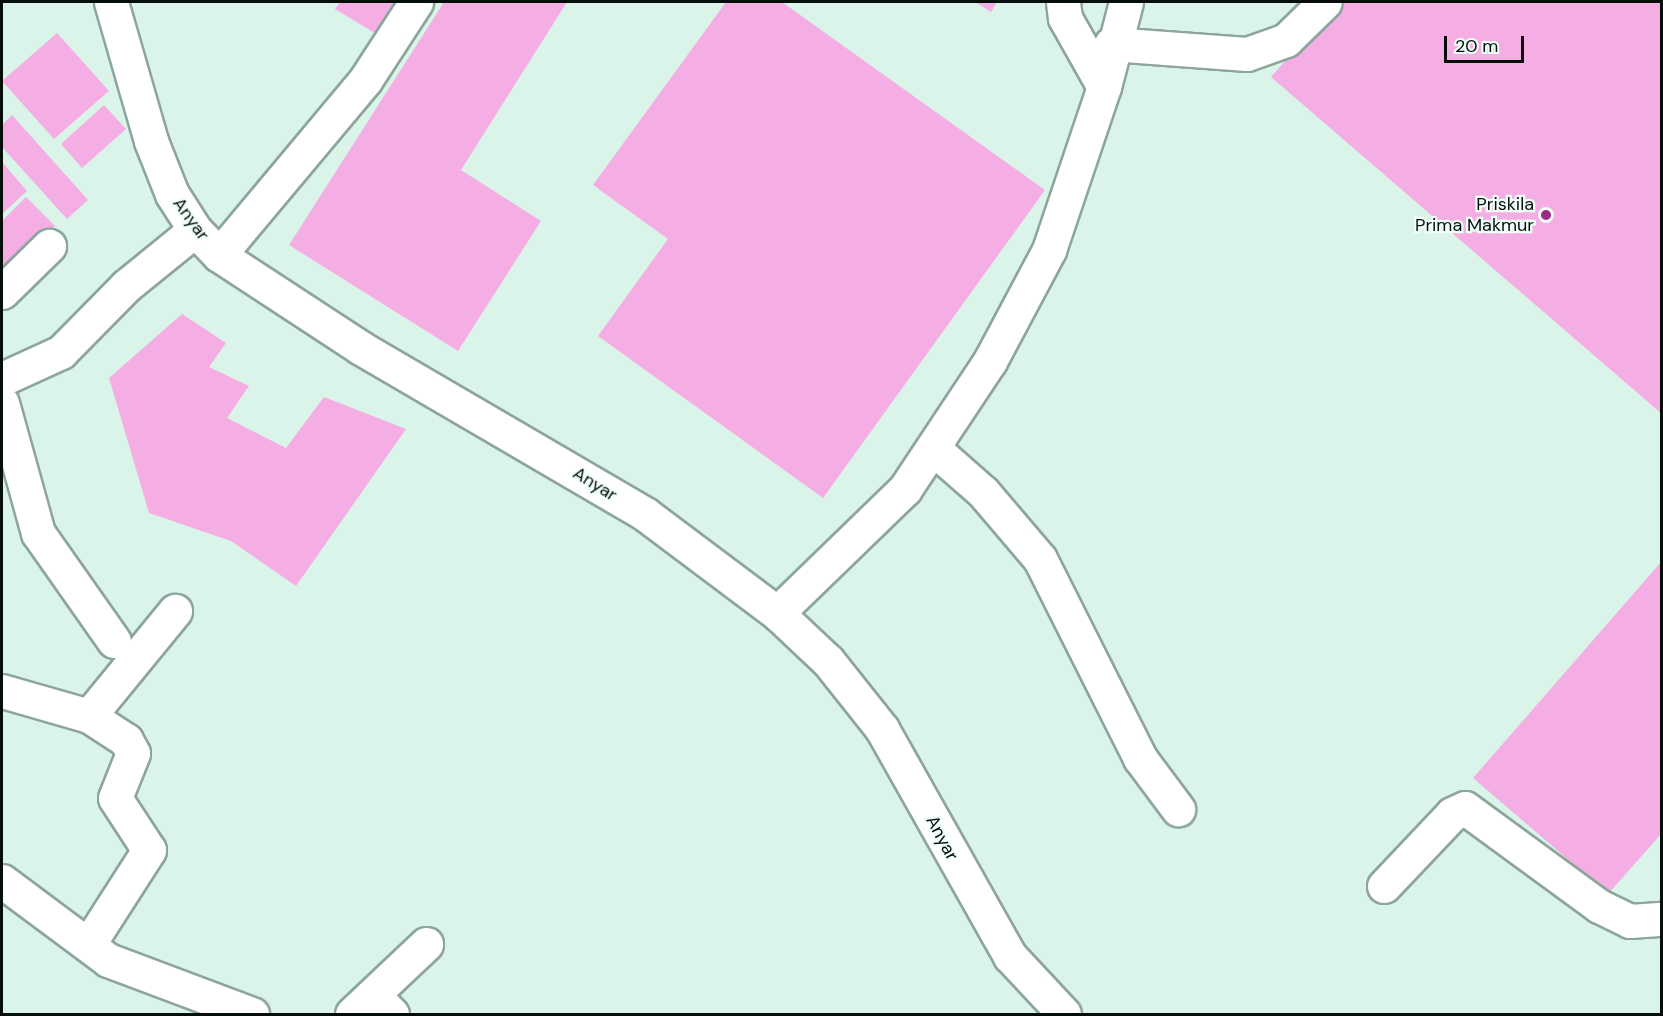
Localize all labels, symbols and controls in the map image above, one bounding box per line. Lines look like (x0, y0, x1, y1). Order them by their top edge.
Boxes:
scale bar (1447, 24, 1526, 62)
text: 20 m (1455, 34, 1498, 58)
street label: Anyar (168, 193, 214, 245)
place label: Priskila Prima Makmur (1415, 194, 1534, 236)
marker: Priskila Prima Makmur (1539, 208, 1553, 222)
street label: Anyar (569, 462, 621, 506)
street label: Anyar (921, 812, 963, 864)

